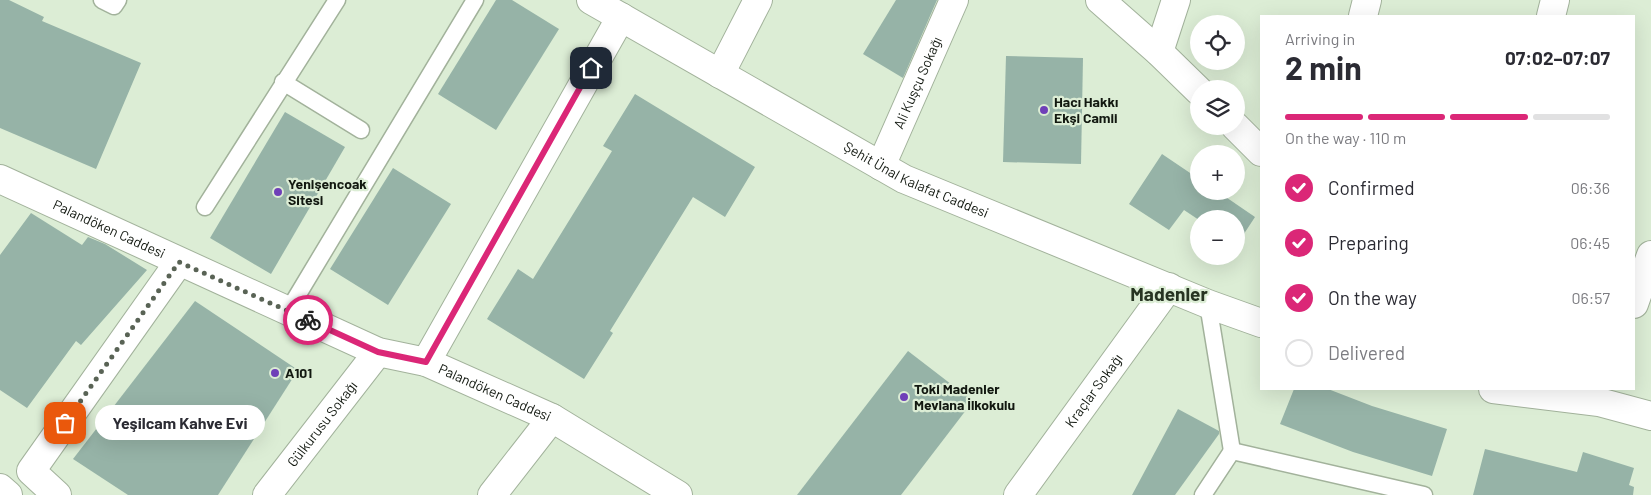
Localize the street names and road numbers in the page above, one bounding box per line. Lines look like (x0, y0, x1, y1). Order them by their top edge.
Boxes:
street label: Ali Kuşçu Sokağı (889, 34, 945, 131)
street label: Şehit Ünal Kalafat Caddesi (841, 137, 991, 221)
street label: Palandöken Caddesi (51, 195, 168, 262)
street label: Kraçlar Sokağı (1061, 350, 1126, 430)
street label: Palandöken Caddesi (436, 360, 554, 425)
street label: Gülkurusu Sokağı (283, 377, 360, 470)

